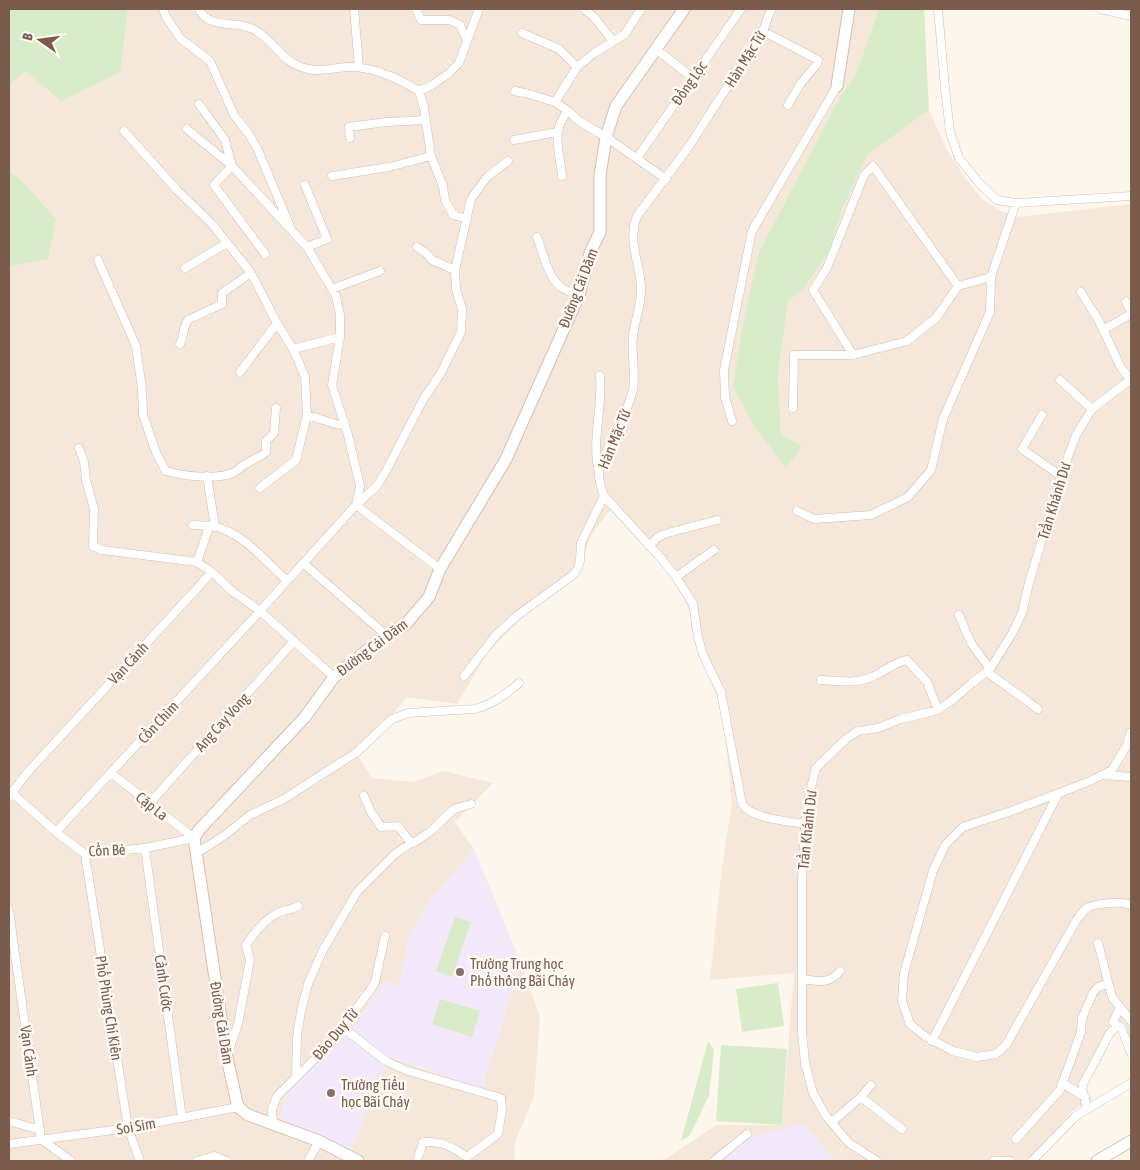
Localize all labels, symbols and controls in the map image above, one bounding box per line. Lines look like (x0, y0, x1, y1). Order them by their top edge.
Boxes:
north arrow (15, 15, 65, 65)
street label: Hàn Mặc Tử (721, 27, 769, 90)
text: B (19, 31, 36, 42)
street label: Đồng Lộc (668, 57, 710, 108)
street label: Đường Cái Dăm (555, 246, 601, 330)
street label: Hàn Mặc Tử (594, 406, 634, 471)
street label: Trần Khánh Dư (1034, 460, 1074, 542)
street label: Đường Cái Dăm (333, 615, 411, 679)
street label: Vạn Cảnh (104, 638, 152, 688)
street label: Ang Cay Vong (191, 689, 253, 755)
street label: Cồn Chìm (134, 697, 182, 747)
street label: Cặp La (133, 788, 171, 824)
street label: Trần Khánh Dư (794, 789, 820, 871)
street label: Cồn Bè (88, 841, 126, 859)
street label: Phố Phùng Chí Kiên (92, 954, 126, 1062)
street label: Cảnh Cước (152, 954, 176, 1013)
place label: Trường Trung học Phổ thông Bãi Cháy (470, 955, 575, 989)
marker: Trường Trung học Phổ thông Bãi Cháy (454, 966, 466, 978)
street label: Đường Cái Dăm (207, 980, 237, 1066)
street label: Đào Duy Từ (309, 1004, 362, 1063)
street label: Vạn Cảnh (17, 1024, 41, 1078)
place label: Trường Tiểu học Bãi Cháy (341, 1076, 410, 1110)
marker: Trường Tiểu học Bãi Cháy (325, 1087, 337, 1099)
street label: Soi Sim (115, 1114, 157, 1138)

